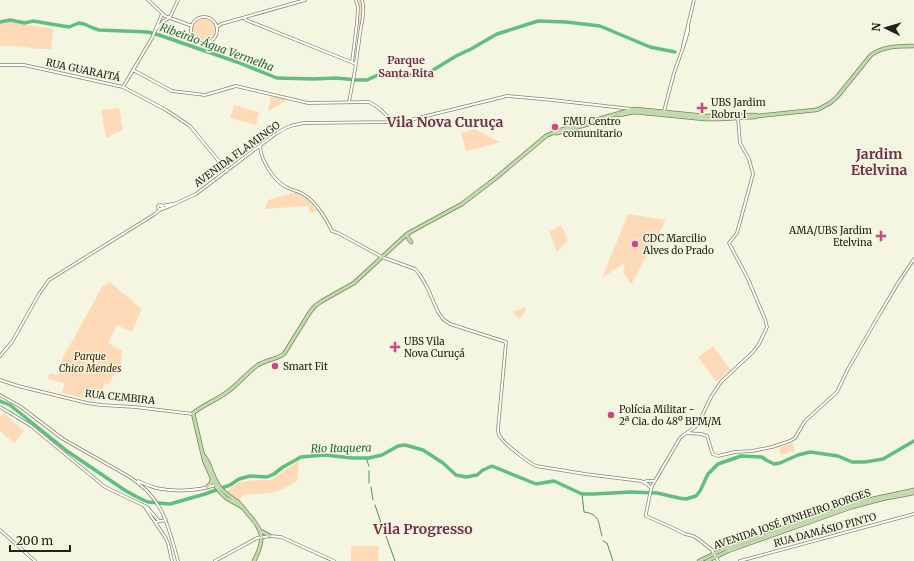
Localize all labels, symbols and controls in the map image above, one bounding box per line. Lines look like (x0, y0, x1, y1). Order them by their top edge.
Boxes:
north arrow (866, 8, 906, 48)
water label: Ribeirão Água Vermelha (158, 20, 276, 74)
text: N (869, 22, 883, 32)
district label: Parque Santa Rita (378, 53, 434, 80)
street label: RUA GUARAITÁ (45, 55, 123, 84)
place label: UBS Jardim Robru I (711, 96, 766, 121)
marker: UBS Jardim Robru I (696, 102, 708, 114)
district label: Vila Nova Curuça (386, 113, 504, 131)
place label: FMU Centro comunitario (563, 115, 622, 140)
street label: AVENIDA FLAMINGO (191, 118, 283, 190)
marker: FMU Centro comunitario (550, 122, 560, 132)
district label: Jardim Etelvina (851, 145, 907, 179)
place label: AMA/UBS Jardim Etelvina (788, 224, 873, 249)
marker: AMA/UBS Jardim Etelvina (875, 230, 887, 242)
place label: CDC Marcilio Alves do Prado (642, 232, 714, 257)
marker: CDC Marcilio Alves do Prado (630, 239, 640, 249)
place label: UBS Vila Nova Curuçá (404, 335, 465, 360)
marker: UBS Vila Nova Curuçá (389, 341, 401, 353)
park label: Parque Chico Mendes (59, 350, 121, 375)
place label: Smart Fit (283, 360, 328, 373)
marker: Smart Fit (270, 361, 280, 371)
street label: RUA CEMBIRA (84, 387, 157, 407)
place label: Polícia Militar - 2ª Cia. do 48º BPM/M (619, 403, 721, 428)
marker: Polícia Militar - 2ª Cia. do 48º BPM/M (606, 410, 616, 420)
water label: Rio Itaquera (310, 440, 372, 456)
street label: AVENIDA JOSÉ PINHEIRO BORGES (710, 485, 872, 552)
street label: RUA DAMÁSIO PINTO (772, 509, 878, 550)
district label: Vila Progresso (372, 520, 473, 538)
scale bar (10, 527, 70, 553)
text: 200 m (16, 533, 53, 548)

